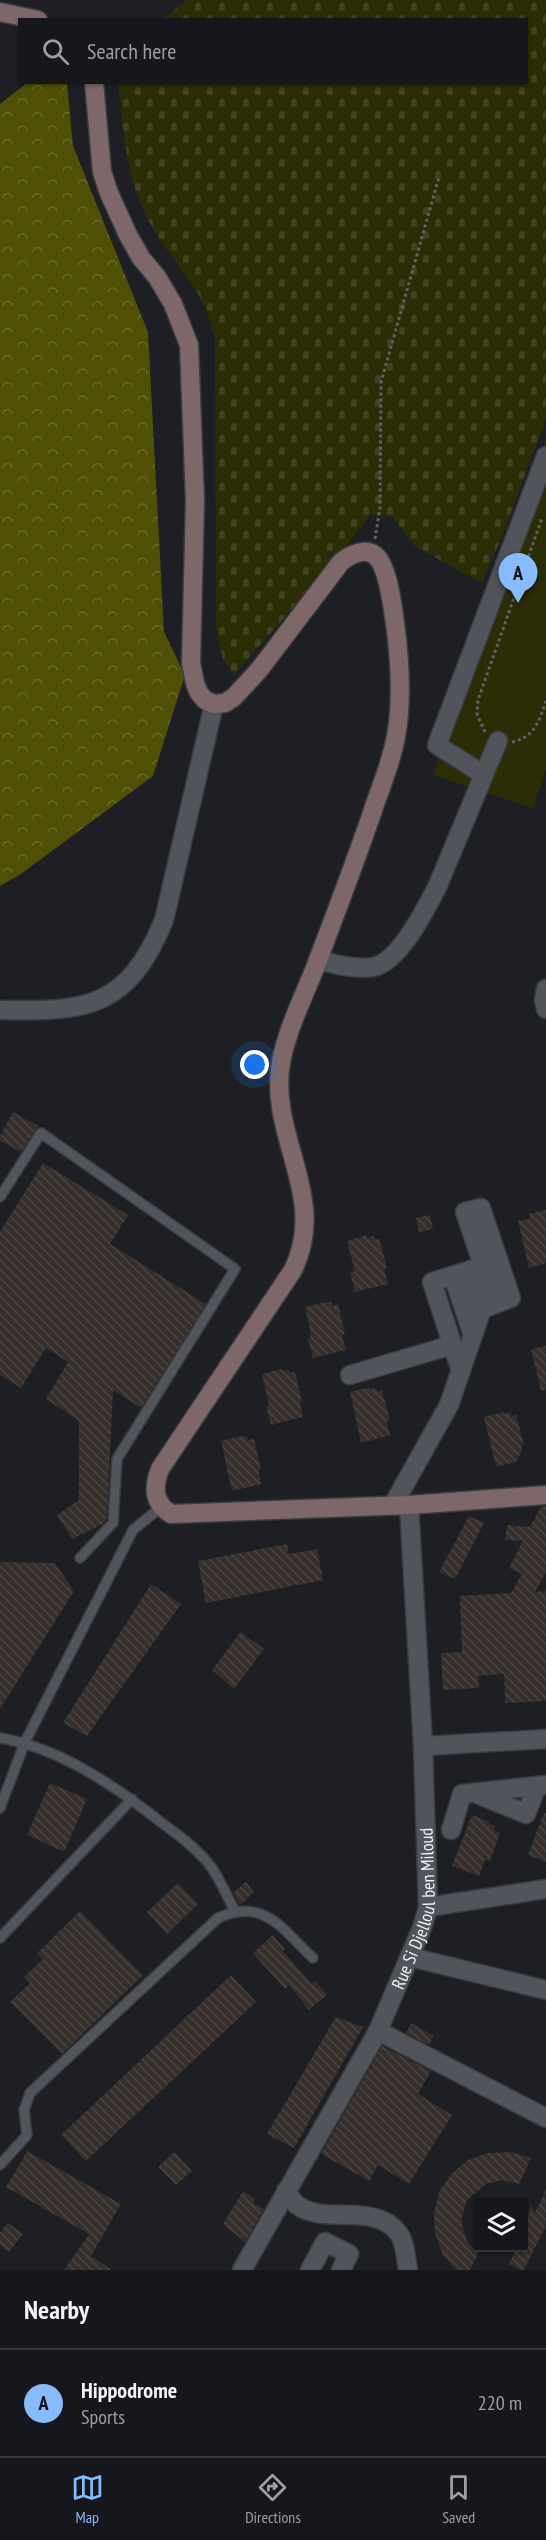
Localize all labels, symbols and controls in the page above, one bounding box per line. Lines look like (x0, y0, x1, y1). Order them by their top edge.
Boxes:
search box (18, 18, 528, 84)
icon: search (39, 35, 72, 68)
text: Search here (87, 37, 176, 65)
pin: A (498, 554, 538, 603)
your location (240, 1050, 269, 1079)
street label: Rue Si Djelloul ben Miloud (386, 1828, 439, 1992)
map controls (474, 2198, 528, 2252)
button: layers (474, 2198, 528, 2252)
text: Nearby (24, 2293, 89, 2326)
text: Hippodrome (81, 2376, 177, 2404)
text: A (38, 2390, 49, 2416)
text: 220 m (478, 2390, 522, 2416)
text: Sports (81, 2404, 125, 2430)
tab: Map (71, 2471, 104, 2527)
tab: Directions (245, 2471, 301, 2527)
tab: Saved (442, 2471, 475, 2527)

